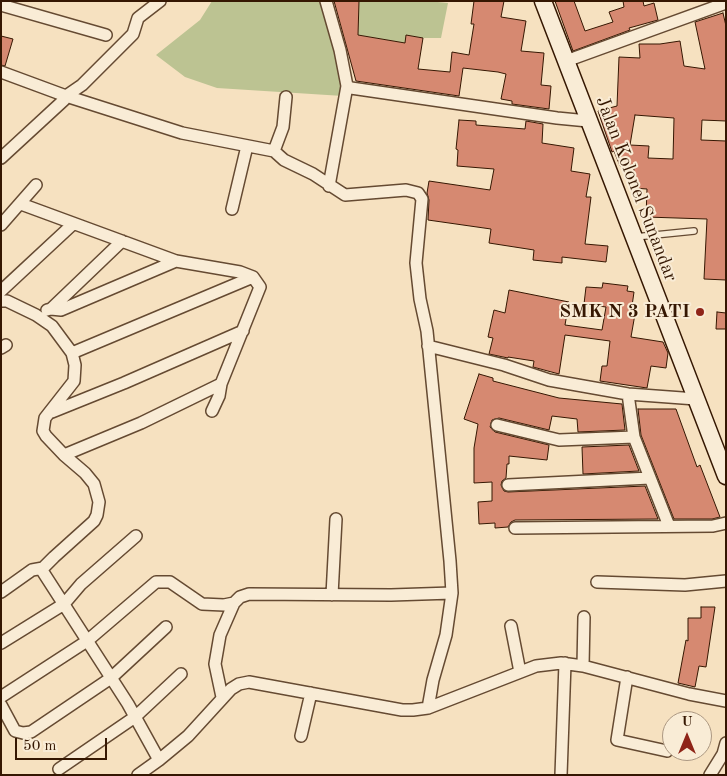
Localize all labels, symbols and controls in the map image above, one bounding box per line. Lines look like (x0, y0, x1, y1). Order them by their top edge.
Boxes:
street label: Jalan Kolonel Sunandar (590, 93, 682, 285)
place label: SMK N 3 PATI (559, 301, 690, 323)
marker: SMK N 3 PATI (694, 306, 706, 318)
north arrow (662, 711, 712, 761)
text: U (681, 715, 693, 729)
scale bar (18, 728, 110, 760)
text: 50 m (23, 739, 57, 754)

